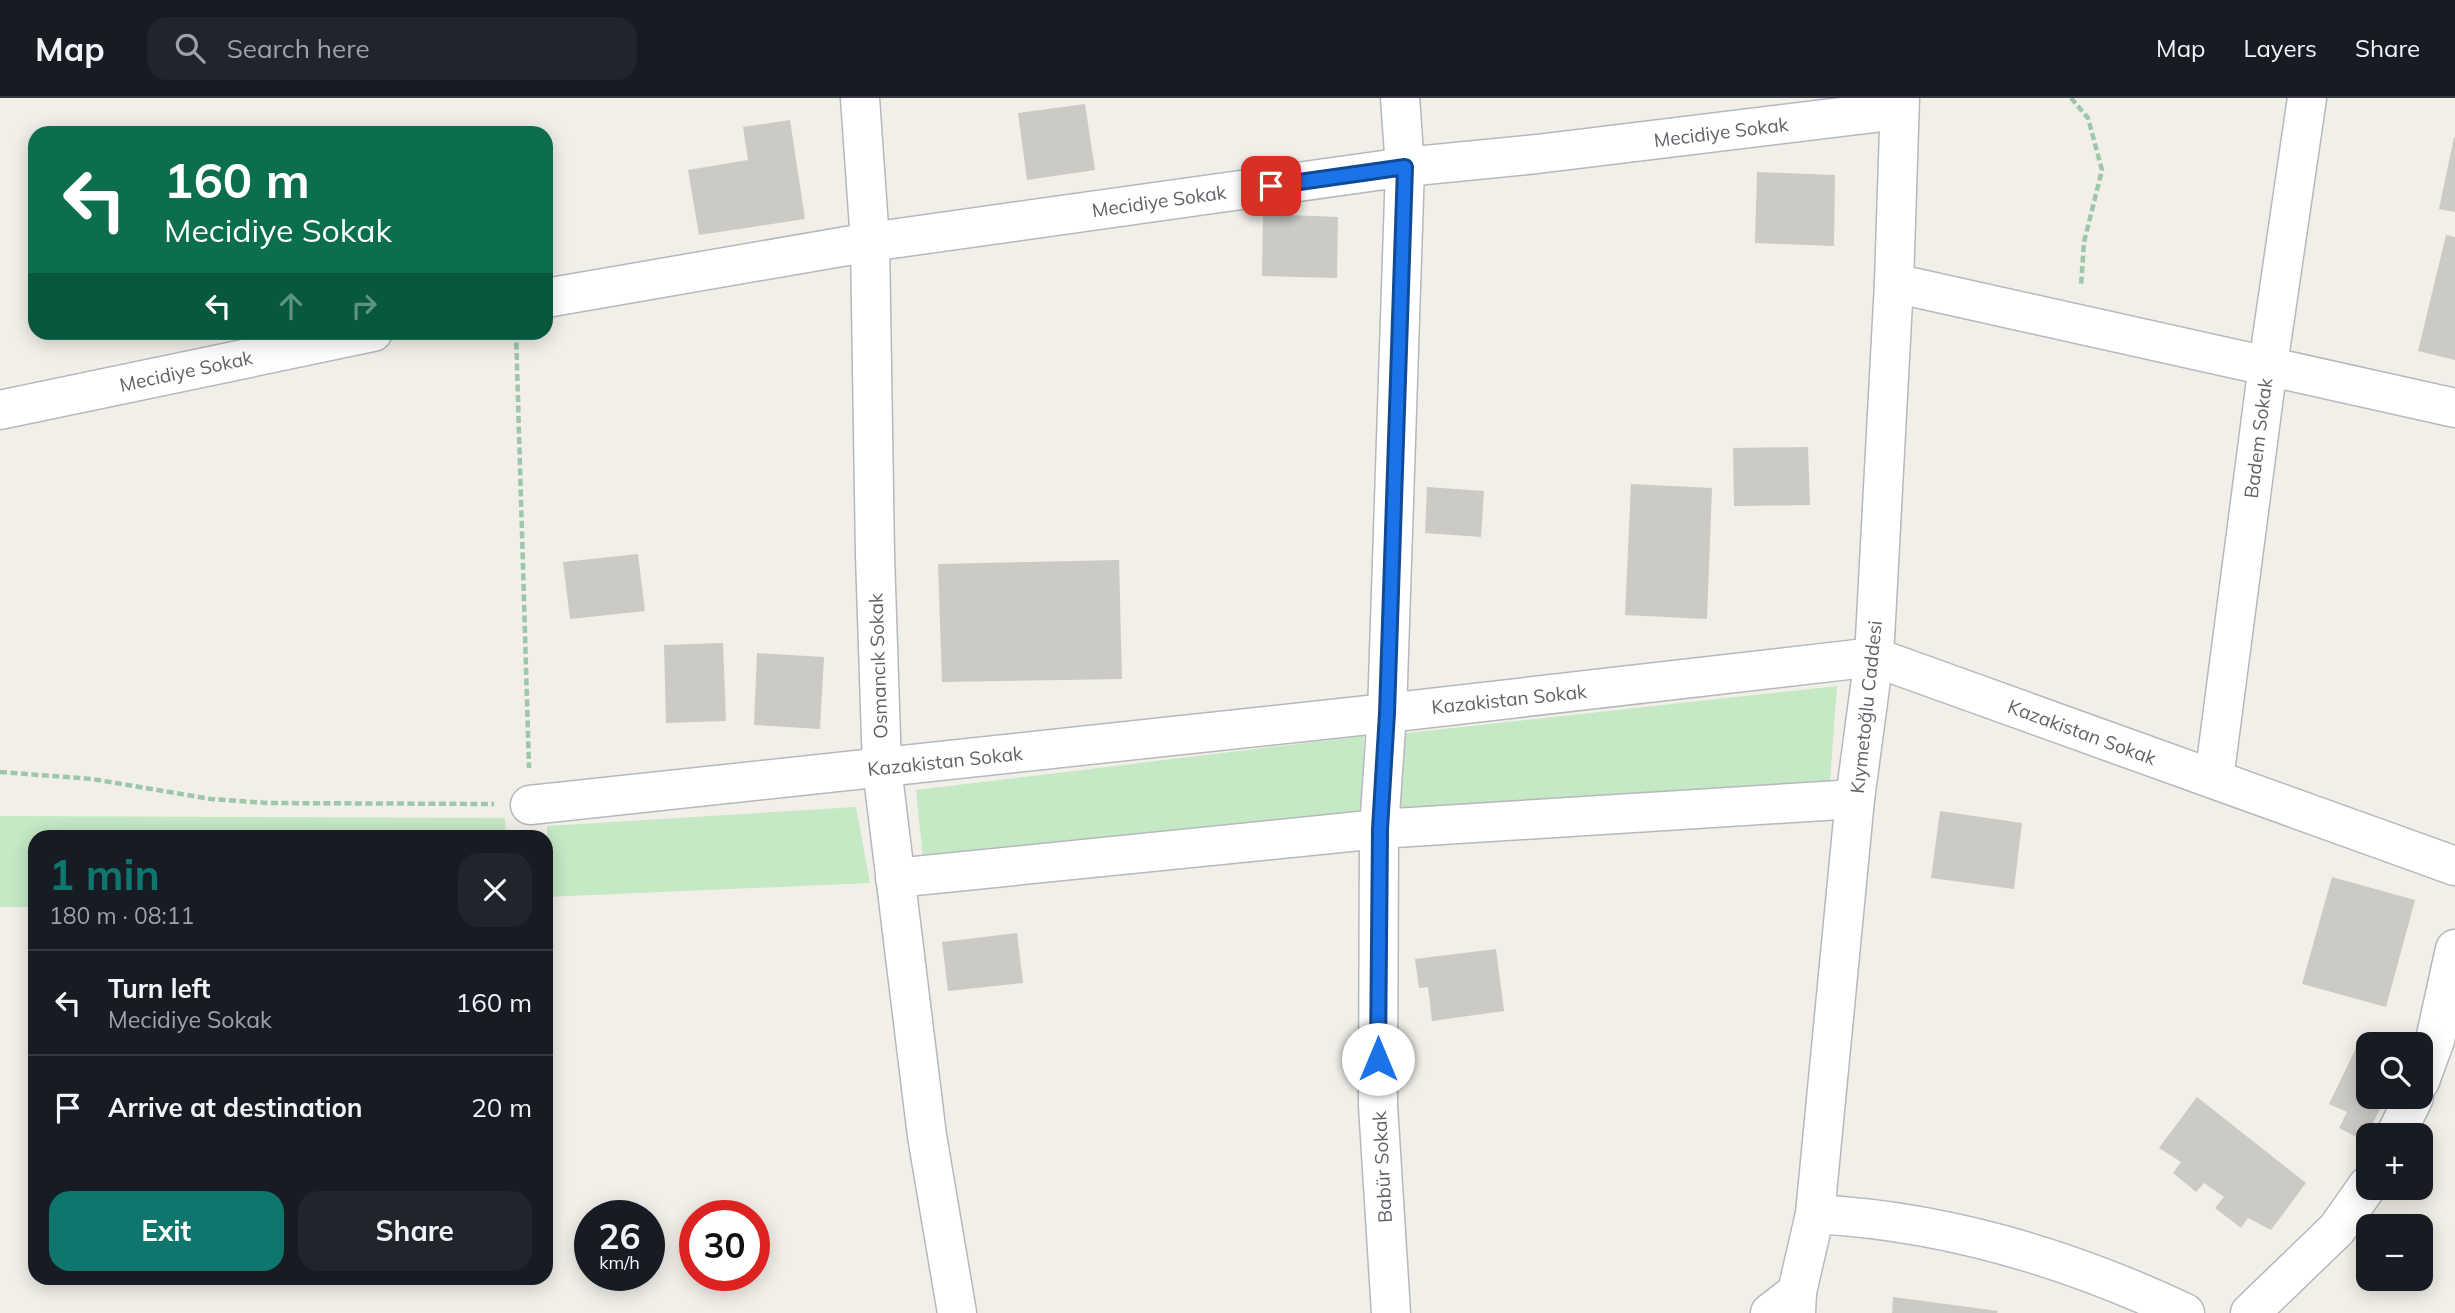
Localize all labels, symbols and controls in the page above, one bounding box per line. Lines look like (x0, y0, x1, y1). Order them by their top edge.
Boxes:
search box (147, 17, 637, 80)
text: Map (35, 28, 105, 69)
icon: search (171, 29, 209, 67)
text: Search here (227, 32, 370, 65)
text: Map (2156, 33, 2205, 63)
text: Layers (2243, 33, 2317, 63)
text: Share (2355, 33, 2420, 63)
street label: Mecidiye Sokak (1652, 112, 1790, 152)
text: 160 m (164, 149, 310, 210)
icon: left (49, 154, 140, 245)
pin (1241, 156, 1301, 216)
icon: arrive (1252, 167, 1290, 205)
street label: Mecidiye Sokak (1090, 180, 1228, 222)
text: Mecidiye Sokak (164, 210, 392, 250)
icon: left (199, 287, 237, 325)
icon: ahead (272, 287, 310, 325)
icon: right (345, 287, 383, 325)
street label: Mecidiye Sokak (117, 345, 255, 397)
street label: Badem Sokak (2239, 376, 2277, 500)
street label: Osmancık Sokak (863, 593, 893, 739)
street label: Kıymetoğlu Caddesi (1845, 619, 1887, 795)
street label: Kazakistan Sokak (1430, 679, 1588, 719)
street label: Kazakistan Sokak (2005, 694, 2160, 770)
street label: Kazakistan Sokak (866, 741, 1024, 781)
text: 1 min (49, 848, 160, 901)
button: close (458, 853, 532, 927)
text: 180 m · 08:11 (49, 901, 194, 930)
text: Turn left (108, 972, 210, 1005)
icon: left (49, 984, 87, 1022)
text: 160 m (456, 986, 532, 1019)
text: Mecidiye Sokak (108, 1005, 272, 1034)
position arrow (1341, 1022, 1415, 1096)
map controls (2356, 1032, 2433, 1291)
button: search (2356, 1032, 2433, 1109)
icon: arrive (49, 1089, 87, 1127)
text: Arrive at destination (108, 1091, 363, 1124)
text: 20 m (471, 1091, 532, 1124)
street label: Babür Sokak (1367, 1110, 1397, 1224)
button: + (2356, 1123, 2433, 1200)
button: Exit (49, 1191, 284, 1271)
button: Share (298, 1191, 532, 1271)
speed limit sign: 30 (679, 1200, 770, 1291)
text: 26 (598, 1214, 641, 1258)
button: − (2356, 1214, 2433, 1291)
text: km/h (599, 1251, 640, 1274)

